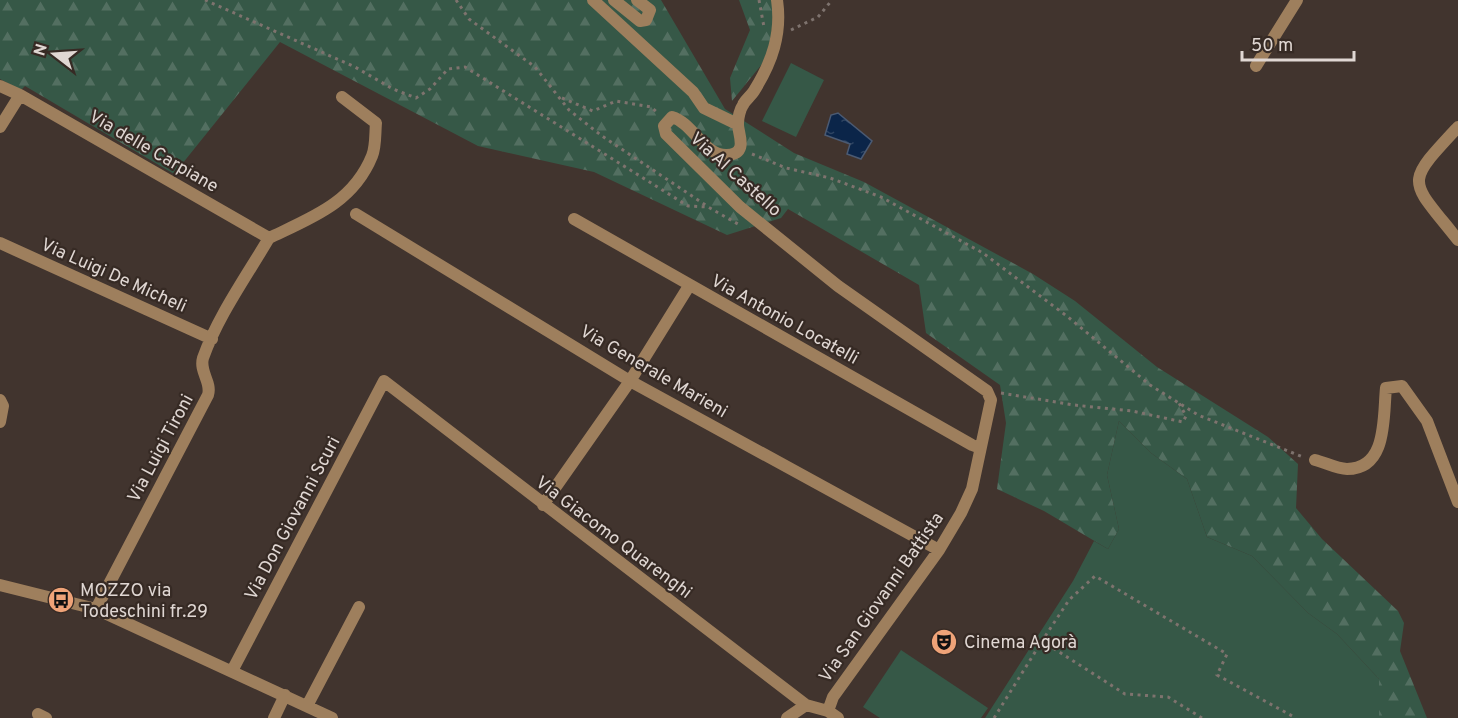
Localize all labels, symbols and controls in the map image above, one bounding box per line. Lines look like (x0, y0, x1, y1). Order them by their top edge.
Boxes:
north arrow (24, 24, 84, 84)
scale bar (1242, 24, 1354, 62)
text: 50 m (1251, 35, 1293, 58)
text: N (30, 42, 53, 59)
street label: Via delle Carpiane (84, 106, 222, 199)
street label: Via Al Castello (684, 128, 786, 222)
street label: Via Luigi De Micheli (37, 234, 190, 319)
street label: Via Antonio Locatelli (706, 270, 862, 371)
street label: Via Generale Marieni (575, 321, 731, 424)
street label: Via Luigi Tironi (123, 391, 199, 507)
street label: Via Don Giovanni Scuri (240, 433, 346, 605)
street label: Via Giacomo Quarenghi (530, 472, 696, 605)
street label: Via San Giovanni Battista (815, 508, 950, 687)
place label: MOZZO via Todeschini fr.29 (80, 580, 208, 624)
bus stop icon: MOZZO via Todeschini fr.29 (46, 585, 76, 615)
theatre icon: Cinema Agorà (929, 627, 959, 657)
place label: Cinema Agorà (964, 632, 1077, 655)

